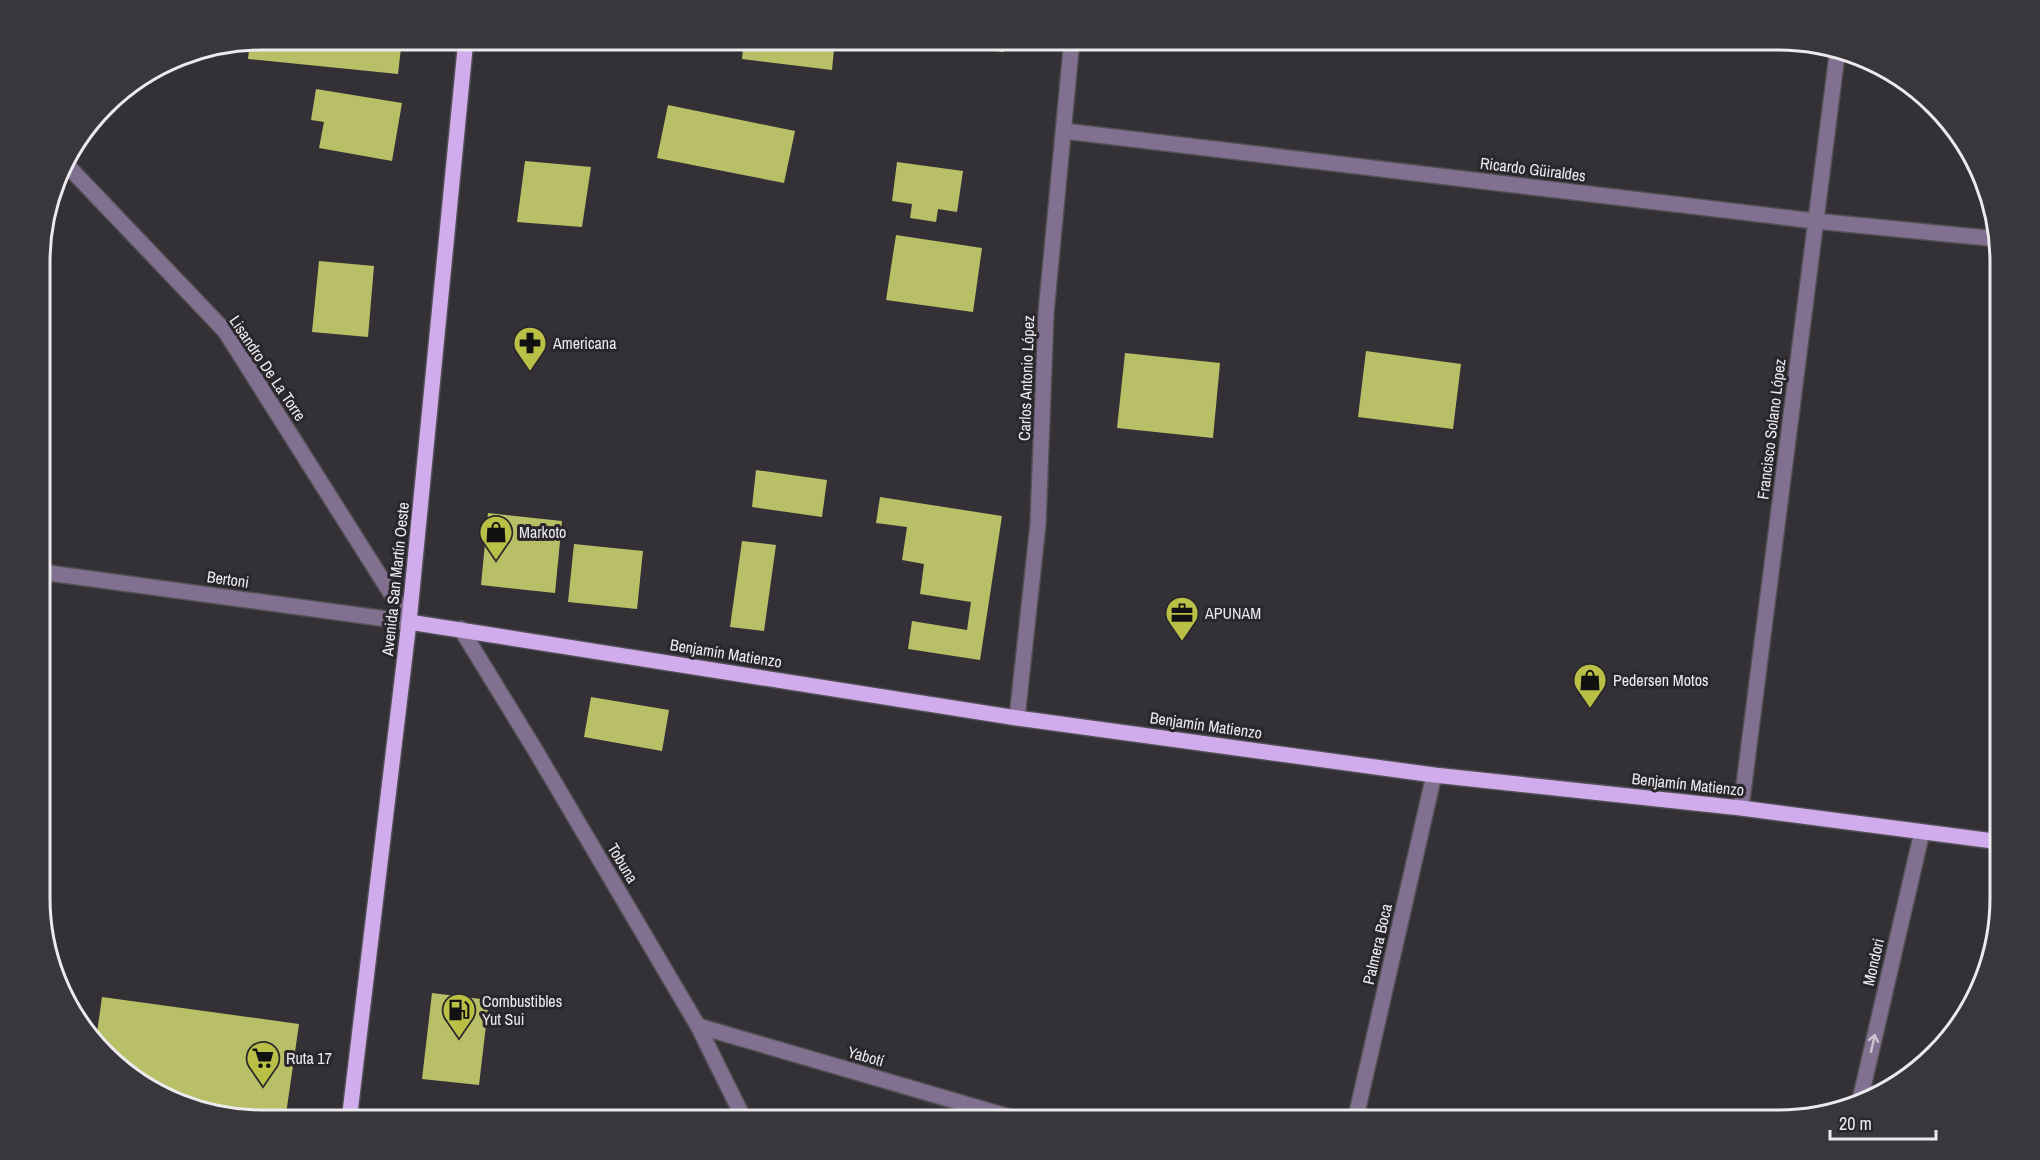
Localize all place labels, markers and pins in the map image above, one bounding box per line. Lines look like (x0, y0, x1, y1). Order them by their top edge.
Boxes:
pharmacy icon: Americana (512, 325, 548, 372)
place label: Americana (552, 332, 617, 354)
shop icon: Markoto (478, 514, 514, 561)
place label: Markoto (519, 521, 566, 543)
office icon: APUNAM (1164, 595, 1200, 642)
place label: APUNAM (1204, 602, 1261, 624)
shop icon: Pedersen Motos (1572, 662, 1608, 709)
place label: Pedersen Motos (1613, 669, 1709, 691)
place label: Combustibles Yut Sui (482, 990, 562, 1030)
fuel station icon: Combustibles Yut Sui (441, 992, 477, 1039)
supermarket icon: Ruta 17 (245, 1040, 281, 1087)
place label: Ruta 17 (286, 1047, 332, 1069)

